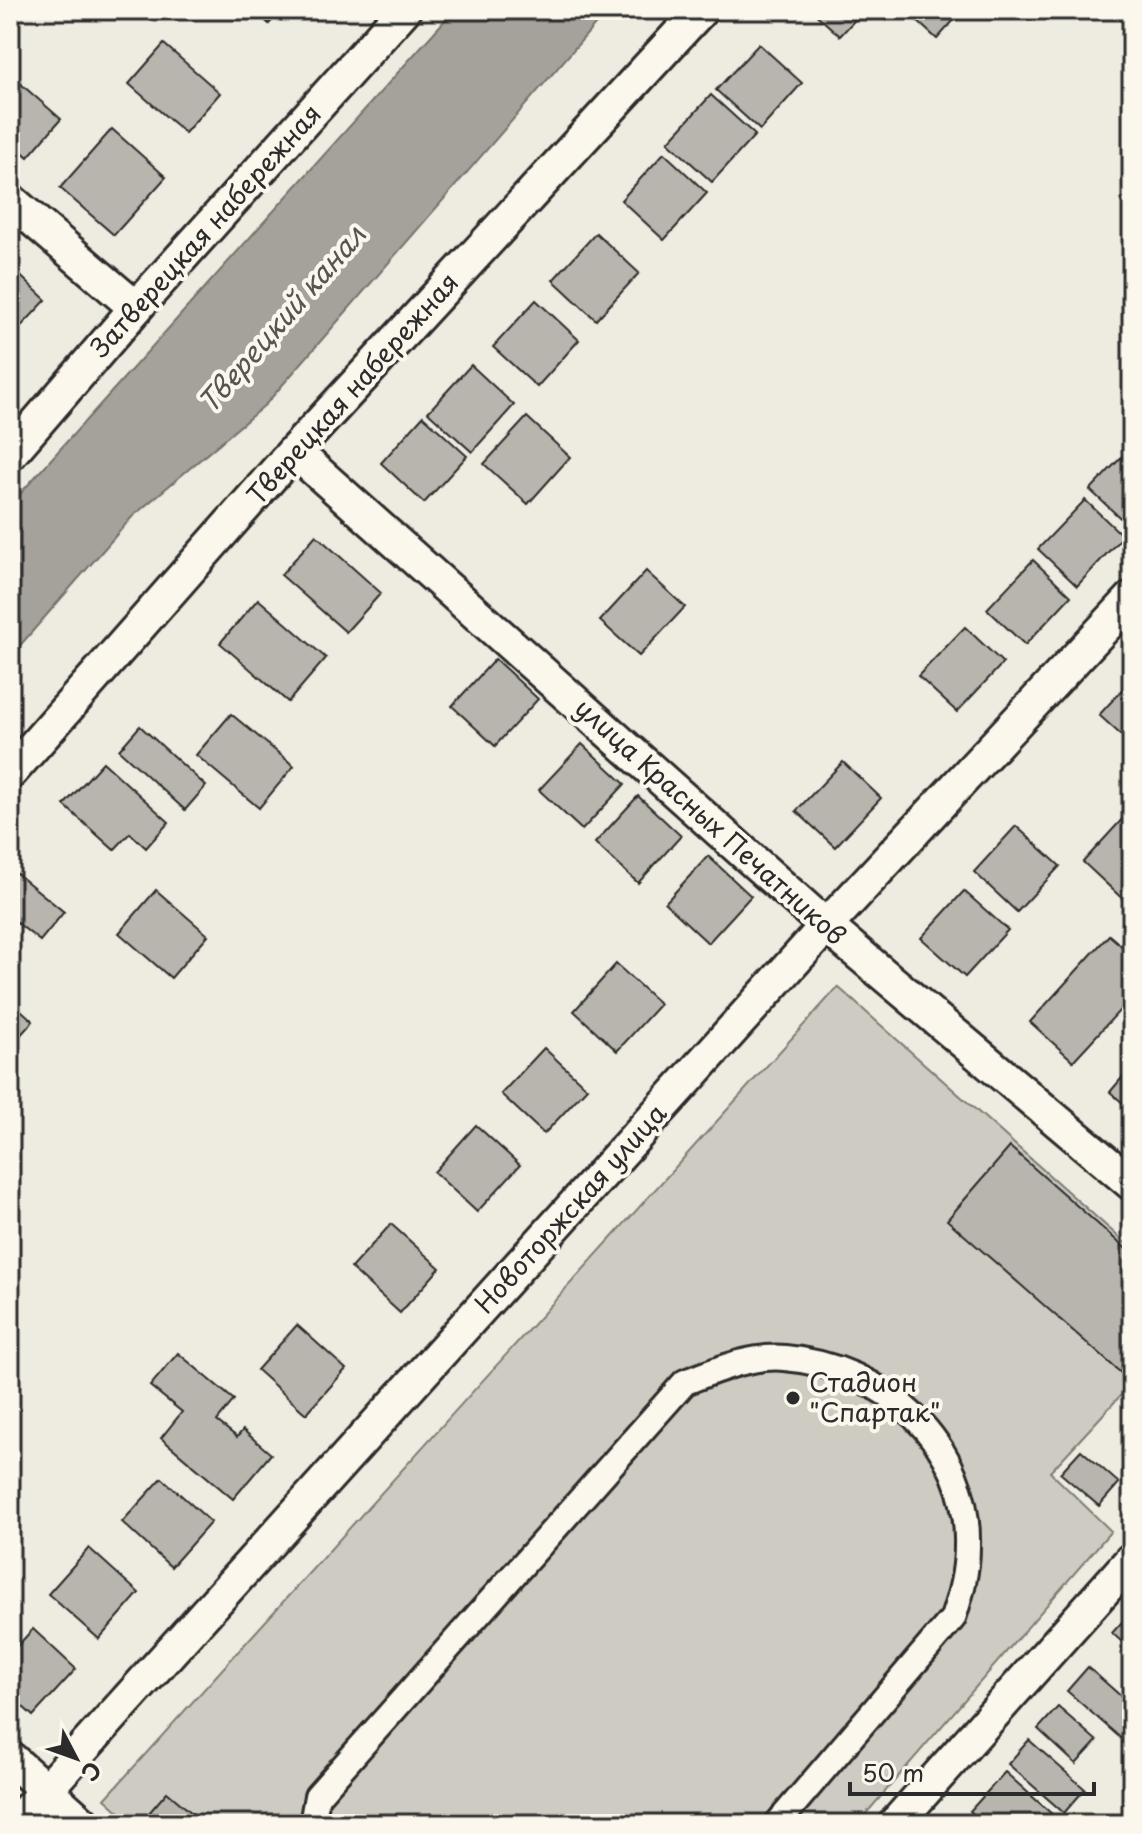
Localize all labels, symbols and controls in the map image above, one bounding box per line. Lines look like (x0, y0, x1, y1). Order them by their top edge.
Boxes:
street label: Затверецкая набережная (80, 95, 330, 365)
water label: Тверецкий канал (187, 214, 375, 422)
street label: Тверецкая набережная (237, 263, 467, 513)
street label: улица Красных Печатников (567, 688, 855, 953)
street label: Новоторжская улица (465, 1094, 675, 1322)
place label: Стадион "Спартак" (809, 1362, 941, 1431)
marker: Стадион "Спартак" (784, 1389, 802, 1407)
north arrow (36, 1718, 116, 1798)
scale bar (850, 1746, 1094, 1796)
text: 50 m (862, 1754, 924, 1790)
text: С (74, 1755, 110, 1789)

